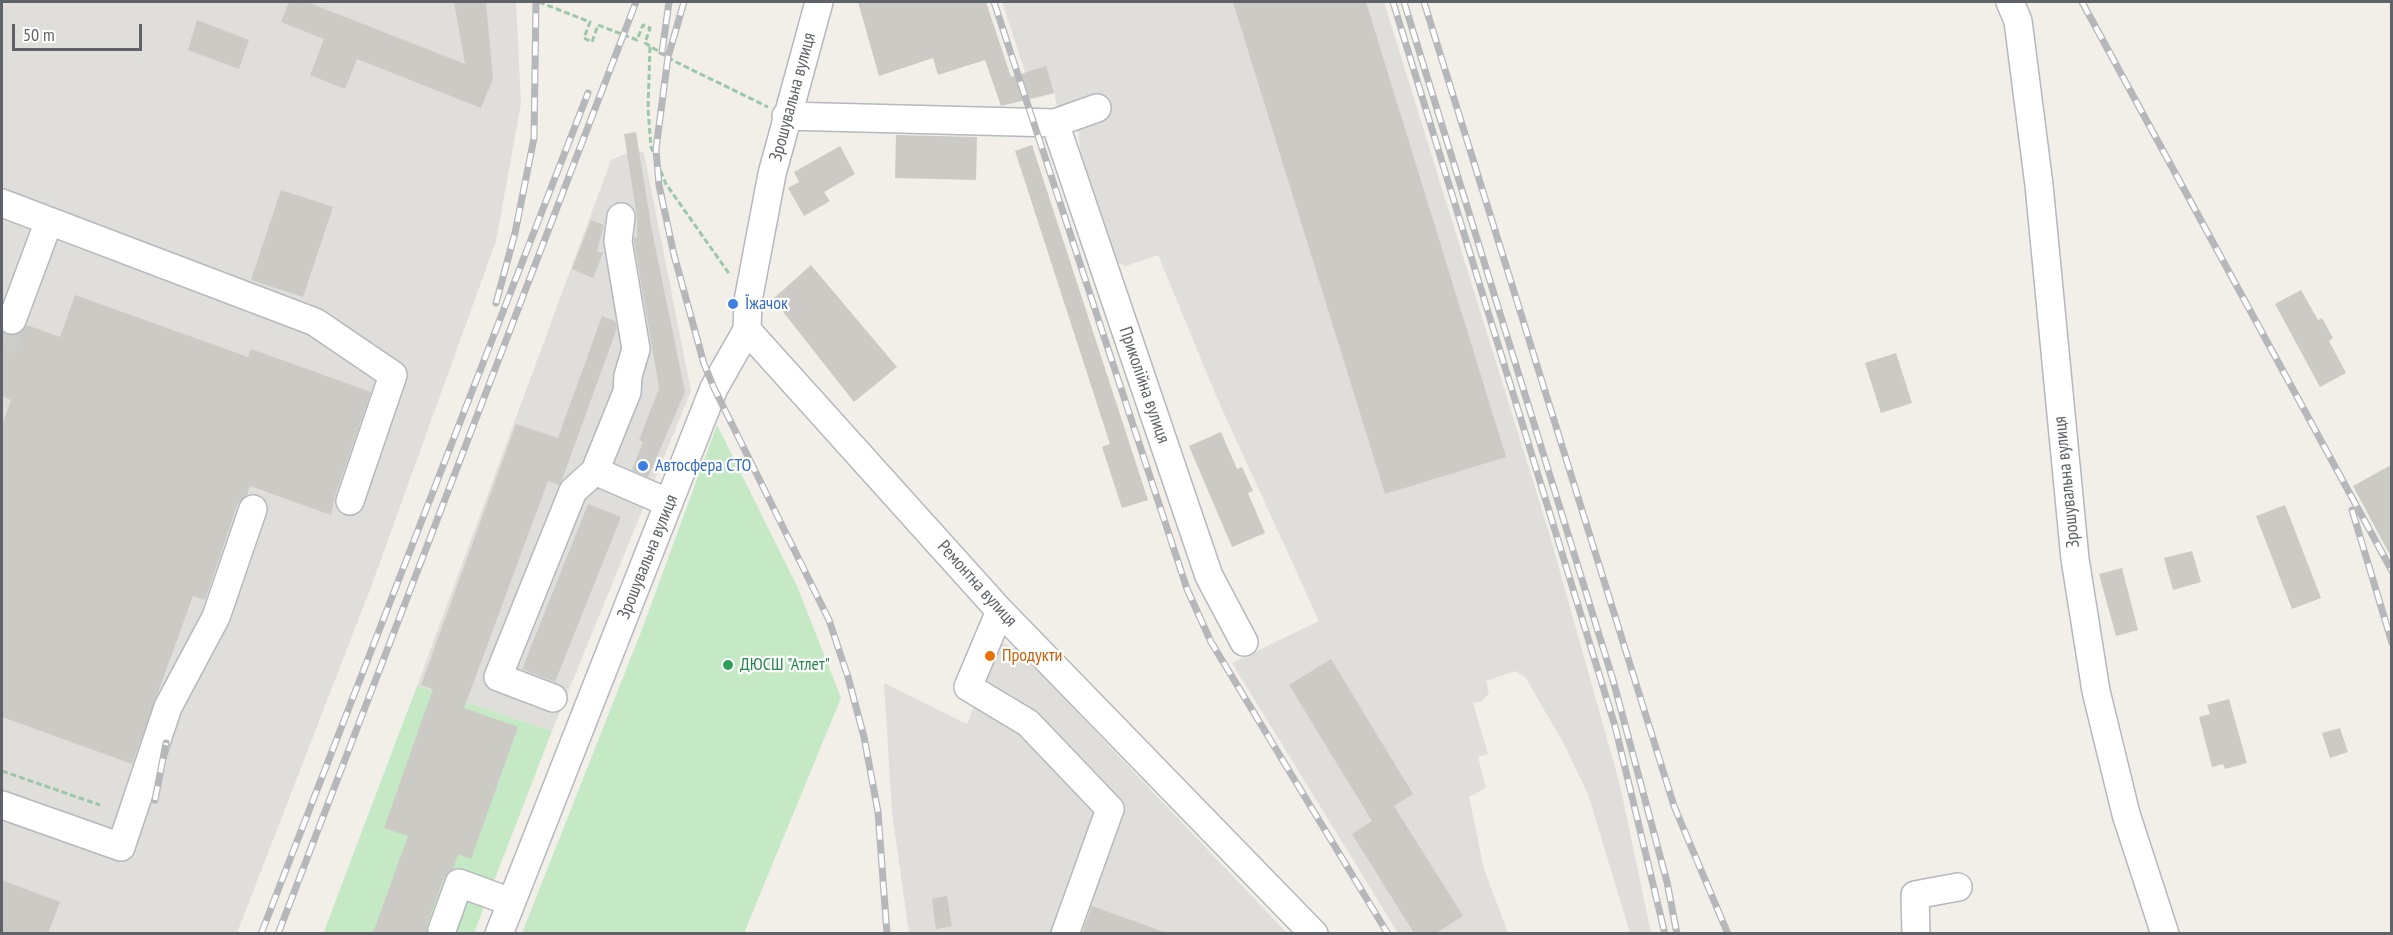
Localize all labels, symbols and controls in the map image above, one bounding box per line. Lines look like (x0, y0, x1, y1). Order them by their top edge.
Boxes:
scale bar (15, 12, 146, 50)
text: 50 m (23, 23, 55, 46)
street label: Зрошувальна вулиця (765, 30, 821, 164)
place label: Їжачок (745, 293, 788, 315)
marker: Їжачок (726, 297, 740, 311)
street label: Приколійна вулиця (1114, 324, 1174, 446)
street label: Зрошувальна вулиця (2049, 415, 2085, 549)
place label: Автосфера СТО (655, 455, 751, 477)
marker: Автосфера СТО (636, 459, 650, 473)
street label: Зрошувальна вулиця (613, 492, 683, 622)
street label: Ремонтна вулиця (933, 536, 1021, 632)
place label: Продукти (1002, 645, 1062, 667)
marker: Продукти (983, 649, 997, 663)
place label: ДЮСШ "Атлет" (740, 654, 830, 676)
marker: ДЮСШ "Атлет" (721, 658, 735, 672)

